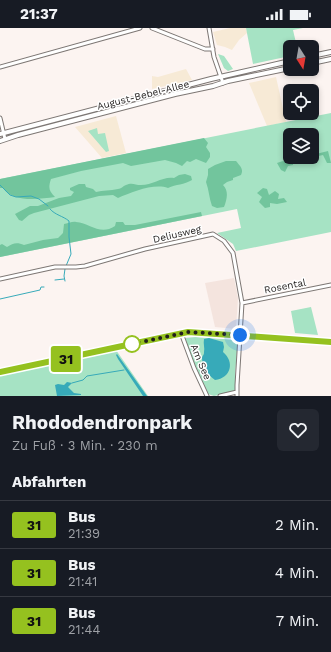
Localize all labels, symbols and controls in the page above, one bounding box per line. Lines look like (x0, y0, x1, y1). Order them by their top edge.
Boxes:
text: 21:37 (20, 5, 58, 23)
north arrow (283, 40, 319, 76)
map controls (283, 40, 319, 164)
street label: August-Bebel-Allee (96, 78, 191, 112)
button: locate (283, 84, 319, 120)
button: layers (283, 128, 319, 164)
street label: Deliusweg (152, 223, 203, 245)
street label: Rosental (263, 277, 307, 295)
your location (230, 325, 250, 345)
unlabelled marker (123, 335, 141, 353)
street label: Am See (189, 343, 213, 382)
line badge: 31 (48, 346, 84, 372)
text: 31 (59, 351, 73, 367)
button: heart (277, 409, 319, 451)
text: Rhododendronpark (12, 411, 192, 434)
text: Zu Fuß · 3 Min. · 230 m (12, 438, 158, 453)
text: Abfahrten (12, 473, 86, 491)
text: Bus (68, 508, 96, 526)
text: 2 Min. (275, 516, 319, 534)
text: 31 (27, 517, 41, 533)
text: 21:39 (68, 526, 100, 541)
text: Bus (68, 556, 96, 574)
text: 4 Min. (275, 564, 319, 582)
text: 31 (27, 565, 41, 581)
text: 21:41 (68, 574, 97, 589)
text: Bus (68, 604, 96, 622)
text: 7 Min. (276, 612, 319, 630)
text: 31 (27, 613, 41, 629)
text: 21:44 (68, 622, 100, 637)

